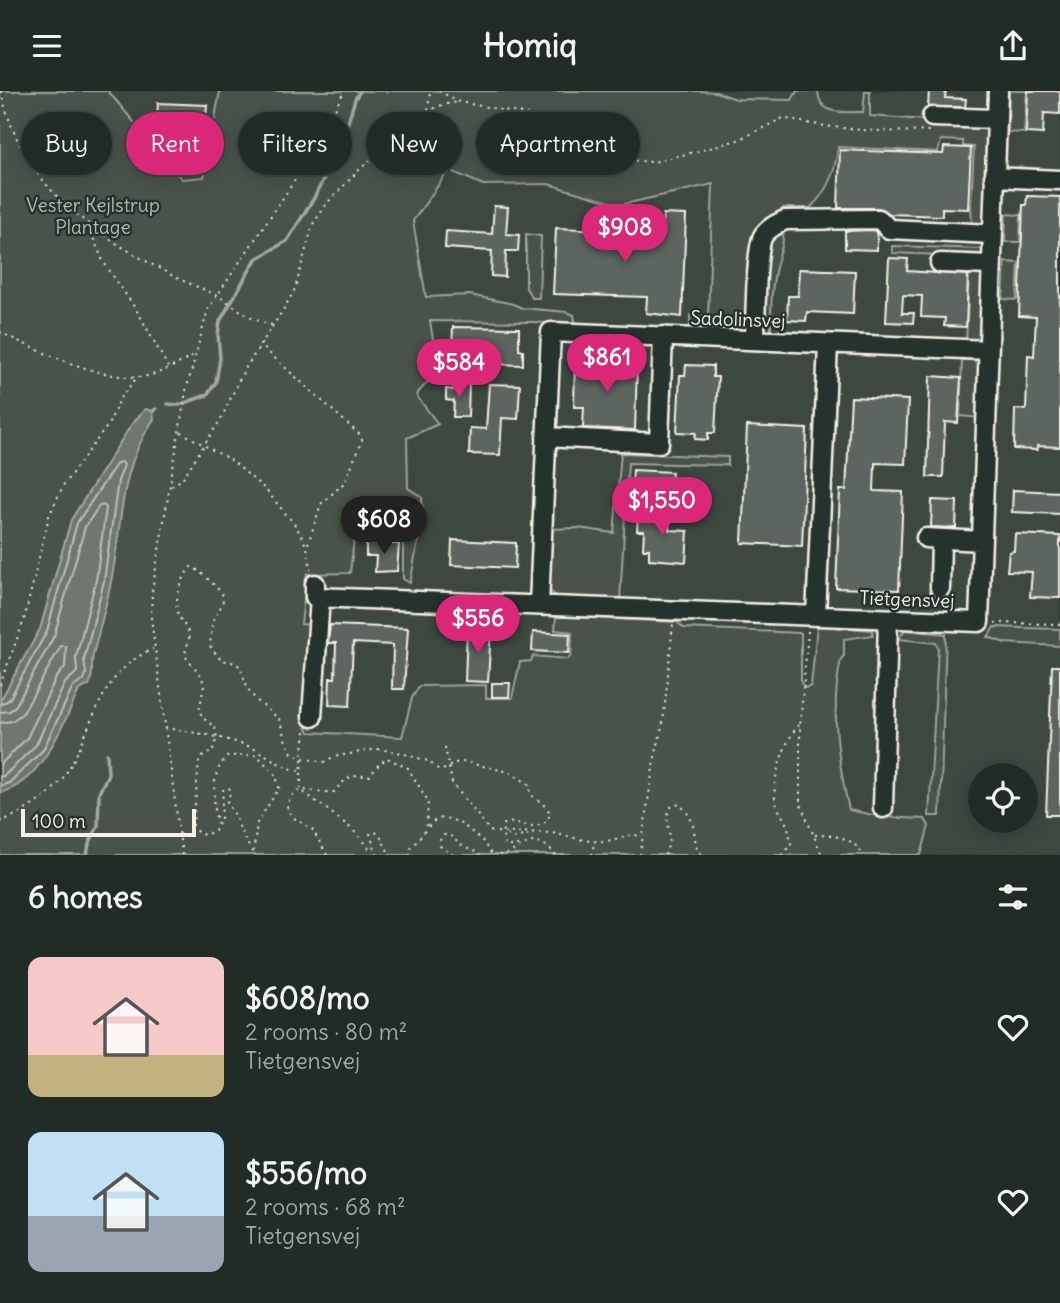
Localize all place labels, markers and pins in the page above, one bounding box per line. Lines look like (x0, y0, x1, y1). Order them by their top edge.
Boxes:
pin: $908 (584, 205, 666, 264)
pin: $861 (566, 335, 648, 394)
pin: $584 (418, 339, 500, 399)
pin: $1,550 (605, 477, 719, 537)
pin: $608 (343, 497, 425, 556)
pin: $556 (437, 595, 519, 655)

